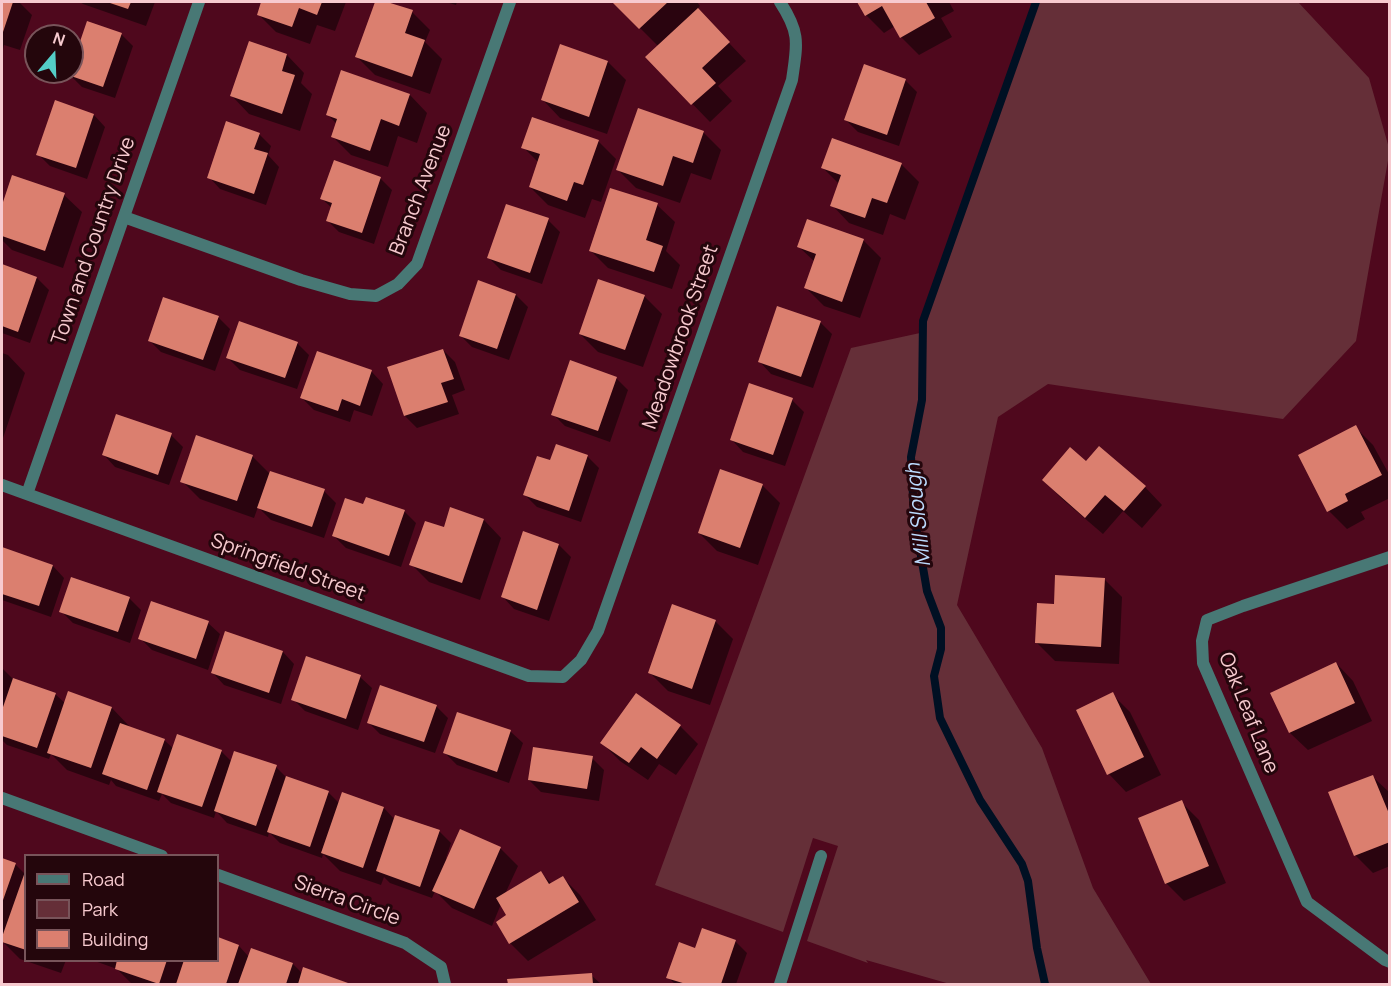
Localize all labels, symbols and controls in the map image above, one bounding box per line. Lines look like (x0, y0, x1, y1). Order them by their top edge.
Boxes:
north arrow (24, 24, 84, 84)
text: N (50, 27, 68, 51)
street label: Branch Avenue (385, 122, 457, 258)
street label: Town and Country Drive (47, 134, 141, 348)
street label: Meadowbrook Street (638, 242, 724, 432)
water label: Mill Slough (901, 462, 937, 568)
street label: Springfield Street (207, 529, 369, 607)
street label: Oak Leaf Lane (1213, 649, 1283, 777)
legend (24, 854, 219, 962)
text: Road (82, 867, 125, 891)
street label: Sierra Circle (291, 871, 403, 931)
text: Park (82, 897, 118, 921)
text: Building (82, 927, 148, 951)

